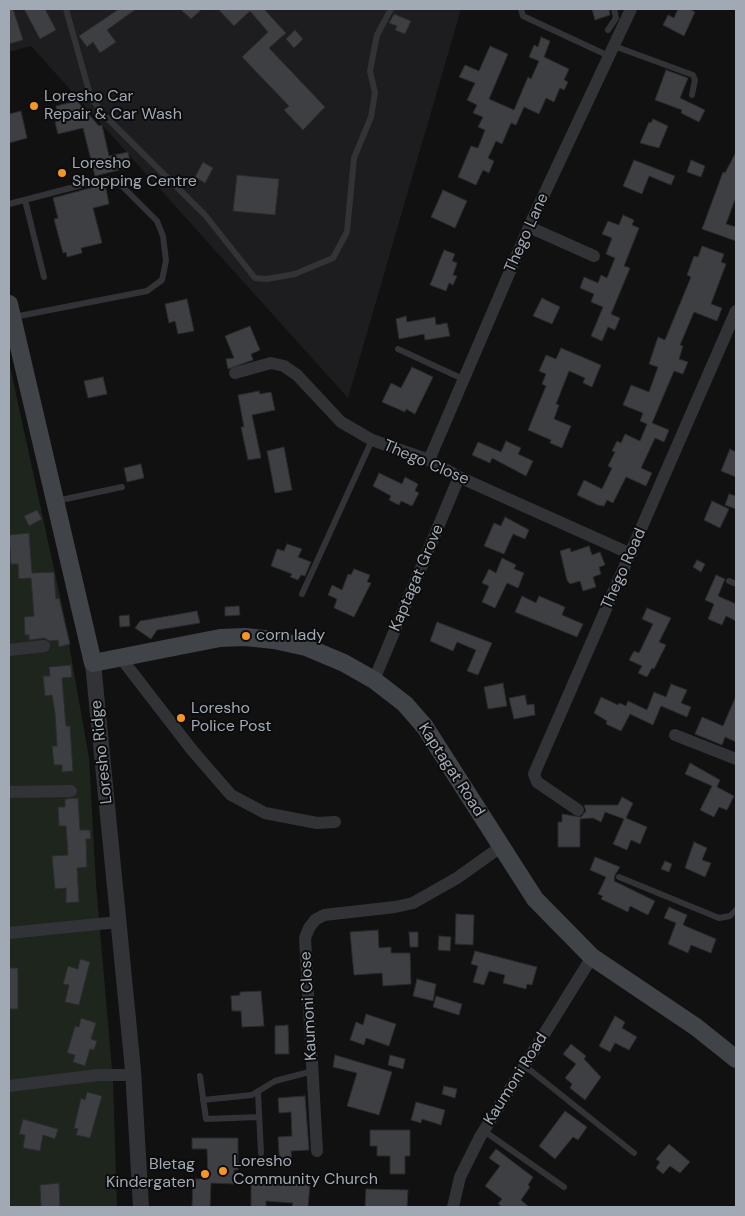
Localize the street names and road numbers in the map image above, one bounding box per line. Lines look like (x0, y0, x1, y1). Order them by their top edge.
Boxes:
street label: Thego Lane (501, 190, 553, 276)
street label: Thego Close (380, 436, 472, 490)
street label: Kaptagat Grove (386, 522, 448, 634)
street label: Thego Road (598, 525, 650, 613)
street label: Loresho Ridge (87, 699, 117, 805)
street label: Kaptagat Road (414, 720, 488, 820)
street label: Kaumoni Close (297, 951, 321, 1061)
street label: Kaumoni Road (480, 1029, 552, 1129)

